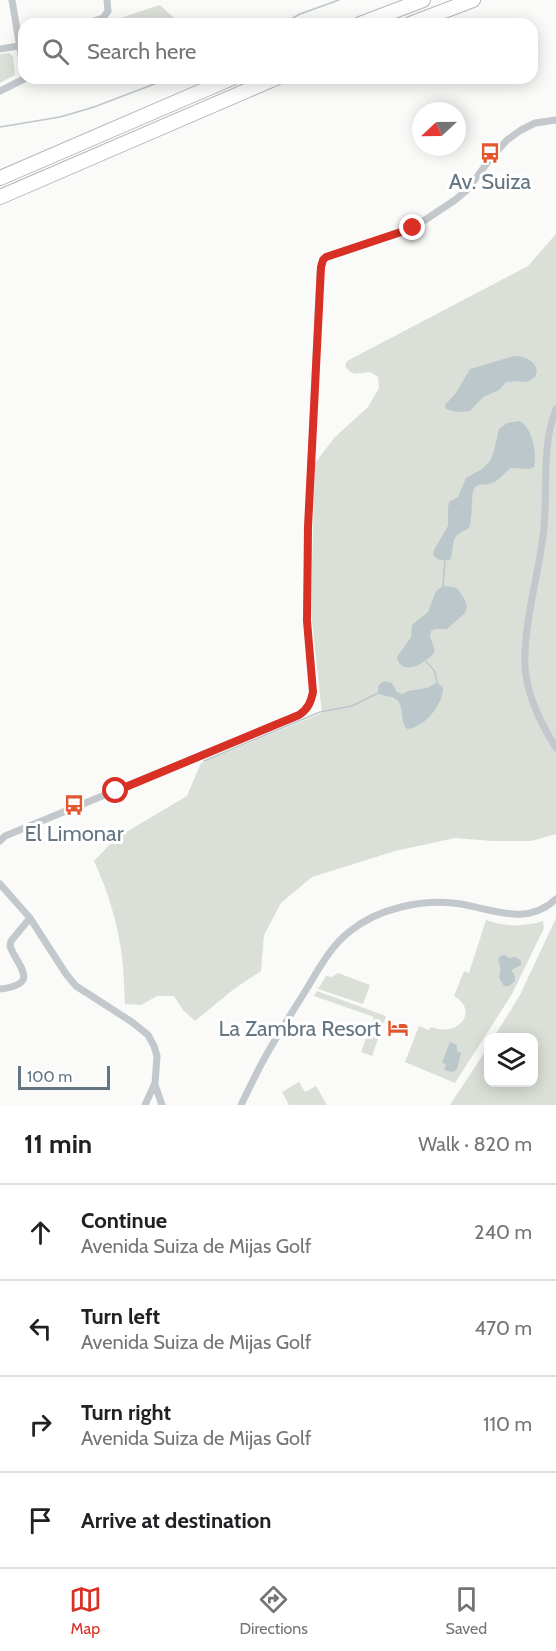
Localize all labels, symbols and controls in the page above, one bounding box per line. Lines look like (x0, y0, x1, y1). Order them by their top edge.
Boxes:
search box (18, 18, 538, 84)
icon: search (39, 35, 72, 68)
text: Search here (87, 38, 196, 65)
north arrow (412, 102, 466, 156)
bus stop icon: Av. Suiza (478, 141, 502, 165)
place label: Av. Suiza (449, 168, 532, 195)
route end (399, 214, 425, 240)
route start (102, 777, 128, 803)
bus stop icon: El Limonar (62, 793, 86, 817)
place label: El Limonar (24, 820, 124, 847)
place label: La Zambra Resort (219, 1015, 382, 1042)
hotel icon: La Zambra Resort (386, 1016, 410, 1040)
map controls (484, 1033, 538, 1087)
button: layers (484, 1033, 538, 1087)
scale bar (18, 1063, 110, 1090)
text: 100 m (27, 1067, 72, 1086)
text: 11 min (24, 1128, 92, 1160)
text: Walk · 820 m (418, 1132, 532, 1156)
text: Continue (81, 1207, 167, 1234)
icon: ahead (24, 1216, 57, 1249)
text: 240 m (474, 1220, 532, 1244)
text: Avenida Suiza de Mijas Golf (81, 1234, 311, 1258)
text: Turn left (81, 1303, 160, 1330)
icon: left (24, 1312, 57, 1345)
text: 470 m (475, 1316, 532, 1340)
text: Avenida Suiza de Mijas Golf (81, 1330, 311, 1354)
text: Turn right (81, 1399, 171, 1426)
icon: right (24, 1408, 57, 1441)
text: 110 m (483, 1412, 532, 1436)
text: Avenida Suiza de Mijas Golf (81, 1426, 311, 1450)
icon: arrive (24, 1504, 57, 1537)
text: Arrive at destination (81, 1507, 271, 1534)
tab: Map (69, 1583, 102, 1638)
tab: Directions (240, 1583, 308, 1638)
tab: Saved (446, 1583, 487, 1638)

